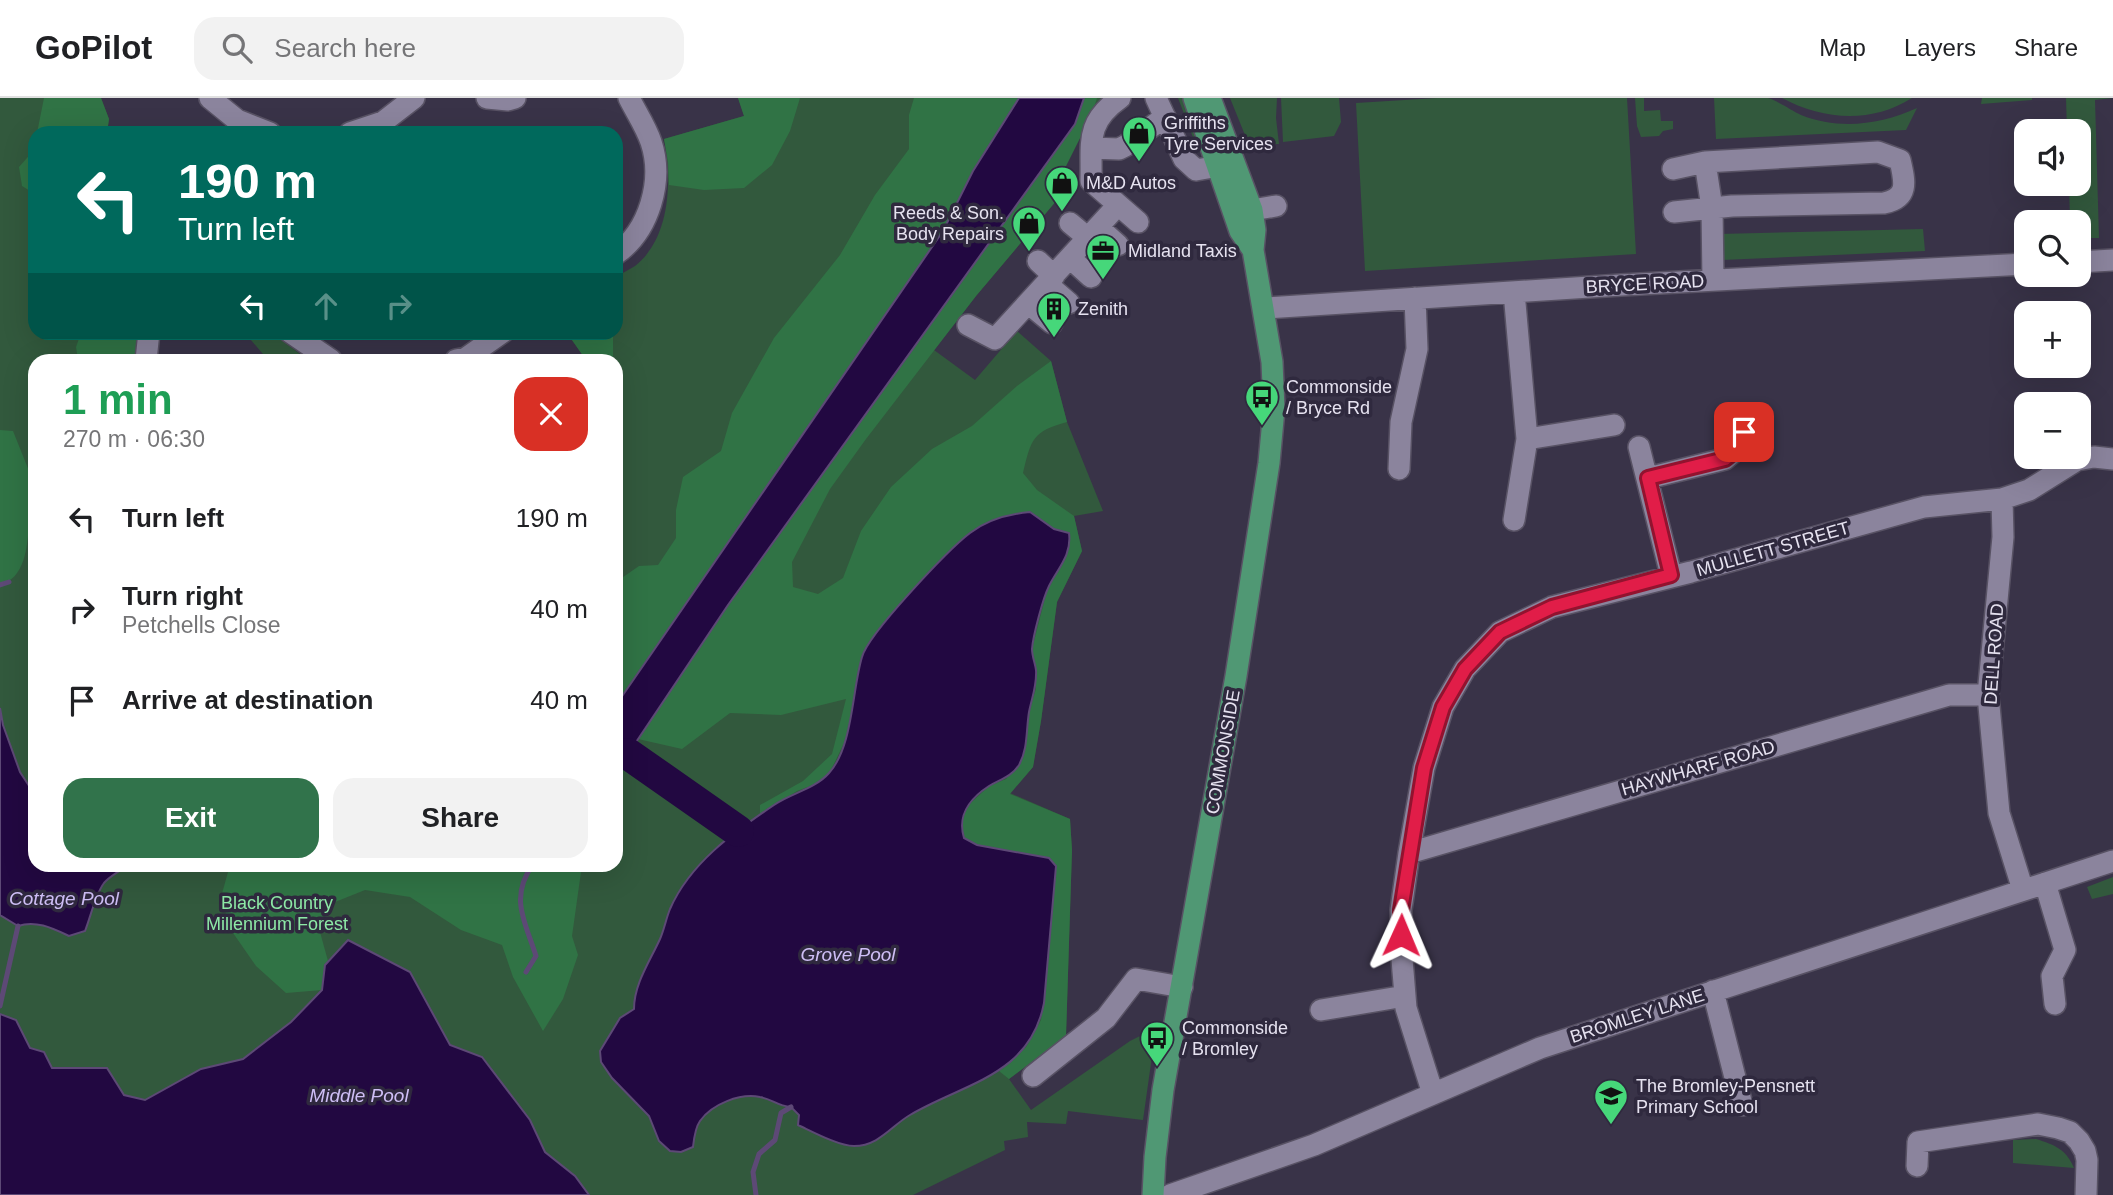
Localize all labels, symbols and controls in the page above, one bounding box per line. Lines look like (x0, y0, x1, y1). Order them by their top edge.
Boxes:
search box (194, 17, 684, 80)
text: GoPilot (35, 29, 152, 66)
icon: search (218, 29, 256, 67)
text: Search here (274, 33, 416, 63)
text: Map (1819, 34, 1866, 61)
text: Layers (1904, 34, 1976, 61)
text: Share (2014, 34, 2078, 61)
place label: Griffiths Tyre Services (1164, 113, 1273, 154)
shop icon: Griffiths Tyre Services (1120, 114, 1158, 163)
map controls (2014, 119, 2091, 469)
button: sound (2014, 119, 2091, 196)
icon: left (63, 154, 154, 245)
text: 190 m (178, 154, 317, 208)
shop icon: M&D Autos (1043, 164, 1081, 213)
place label: M&D Autos (1086, 173, 1176, 193)
place label: Reeds & Son. Body Repairs (893, 203, 1004, 244)
shop icon: Reeds & Son. Body Repairs (1010, 204, 1048, 253)
button: search (2014, 210, 2091, 287)
text: Turn left (178, 211, 294, 247)
office icon: Midland Taxis (1084, 232, 1122, 281)
place label: Midland Taxis (1128, 241, 1237, 261)
street label: BRYCE ROAD (1585, 271, 1705, 297)
icon: left (234, 287, 272, 325)
icon: ahead (307, 287, 345, 325)
icon: right (380, 287, 418, 325)
building icon: Zenith (1035, 290, 1073, 339)
place label: Zenith (1078, 299, 1128, 319)
button: + (2014, 301, 2091, 378)
text: 1 min (63, 376, 173, 423)
button: close (514, 377, 588, 451)
place label: Commonside / Bryce Rd (1286, 377, 1392, 418)
bus stop icon: Commonside / Bryce Rd (1243, 378, 1281, 427)
button: − (2014, 392, 2091, 469)
pin (1714, 402, 1774, 462)
icon: arrive (1725, 413, 1763, 451)
text: 270 m · 06:30 (63, 426, 205, 452)
icon: left (63, 500, 101, 538)
text: Turn left (122, 503, 224, 533)
text: 190 m (516, 503, 588, 533)
street label: MULLETT STREET (1694, 518, 1852, 580)
text: Turn right (122, 581, 243, 611)
icon: right (63, 591, 101, 629)
text: 40 m (530, 594, 588, 624)
street label: DELL ROAD (1980, 603, 2008, 705)
text: Petchells Close (122, 612, 281, 638)
icon: arrive (63, 682, 101, 720)
text: Arrive at destination (122, 685, 373, 715)
text: 40 m (530, 685, 588, 715)
street label: COMMONSIDE (1202, 688, 1244, 816)
street label: HAYWHARF ROAD (1619, 737, 1777, 799)
button: Exit (63, 778, 319, 858)
button: Share (333, 778, 588, 858)
water label: Cottage Pool (9, 888, 120, 909)
park label: Black Country Millennium Forest (206, 893, 348, 934)
position arrow (1364, 898, 1438, 972)
water label: Grove Pool (800, 944, 896, 965)
street label: BROMLEY LANE (1567, 985, 1707, 1047)
place label: Commonside / Bromley (1182, 1018, 1288, 1059)
bus stop icon: Commonside / Bromley (1138, 1019, 1176, 1068)
place label: The Bromley-Pensnett Primary School (1636, 1076, 1815, 1117)
school or university icon: The Bromley-Pensnett Primary School (1592, 1077, 1630, 1126)
water label: Middle Pool (309, 1085, 409, 1106)

